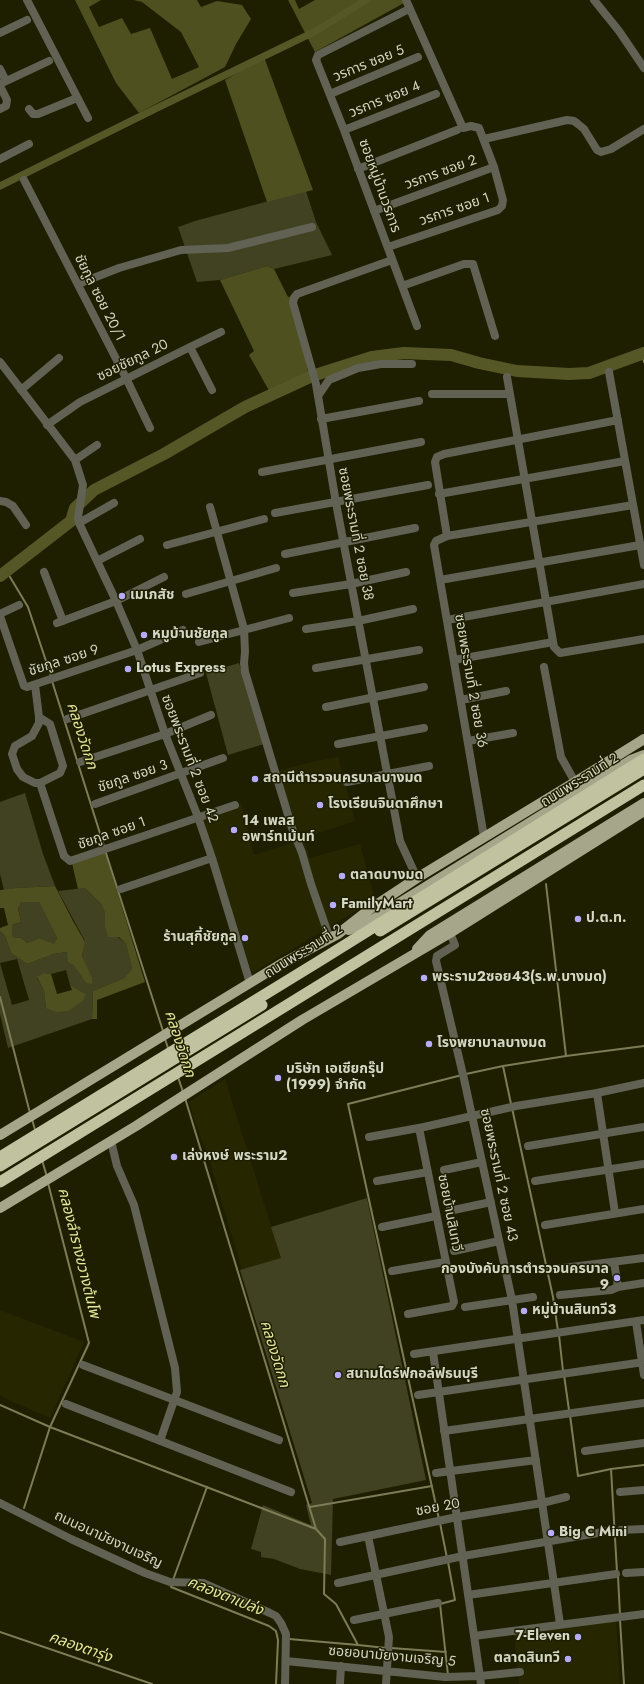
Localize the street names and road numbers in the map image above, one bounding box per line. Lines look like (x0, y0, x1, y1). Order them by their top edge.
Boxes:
street label: วรการ ซอย 5 (331, 42, 407, 86)
street label: วรการ ซอย 4 (347, 78, 423, 122)
street label: ซอยหมู่บ้านวรการ (354, 137, 404, 235)
street label: วรการ ซอย 2 (403, 152, 479, 194)
street label: วรการ ซอย 1 (418, 190, 492, 230)
street label: ชัยกูล ซอย 20/1 (70, 252, 128, 344)
street label: ซอยชัยกูล 20 (95, 337, 171, 385)
street label: ซอยพระรามที่ 2 ซอย 38 (334, 466, 376, 602)
street label: ซอยพระรามที่ 2 ซอย 36 (450, 613, 490, 749)
street label: ชัยกูล ซอย 9 (27, 642, 101, 680)
street label: ซอยพระรามที่ 2 ซอย 42 (157, 693, 221, 825)
street label: ถนนพระรามที่ 2 (538, 750, 622, 812)
street label: ชัยกูล ซอย 3 (96, 757, 170, 797)
street label: ชัยกูล ซอย 1 (76, 814, 148, 854)
street label: ถนนพระรามที่ 2 (262, 921, 346, 983)
street label: ซอยพระรามที่ 2 ซอย 43 (476, 1107, 520, 1243)
street label: ซอยบ้านสินทวี (433, 1173, 465, 1253)
street label: ซอย 20 (414, 1495, 462, 1521)
street label: ถนนอนามัยงามเจริญ (51, 1508, 165, 1572)
street label: ซอยอนามัยงามเจริญ 5 (328, 1643, 456, 1671)

